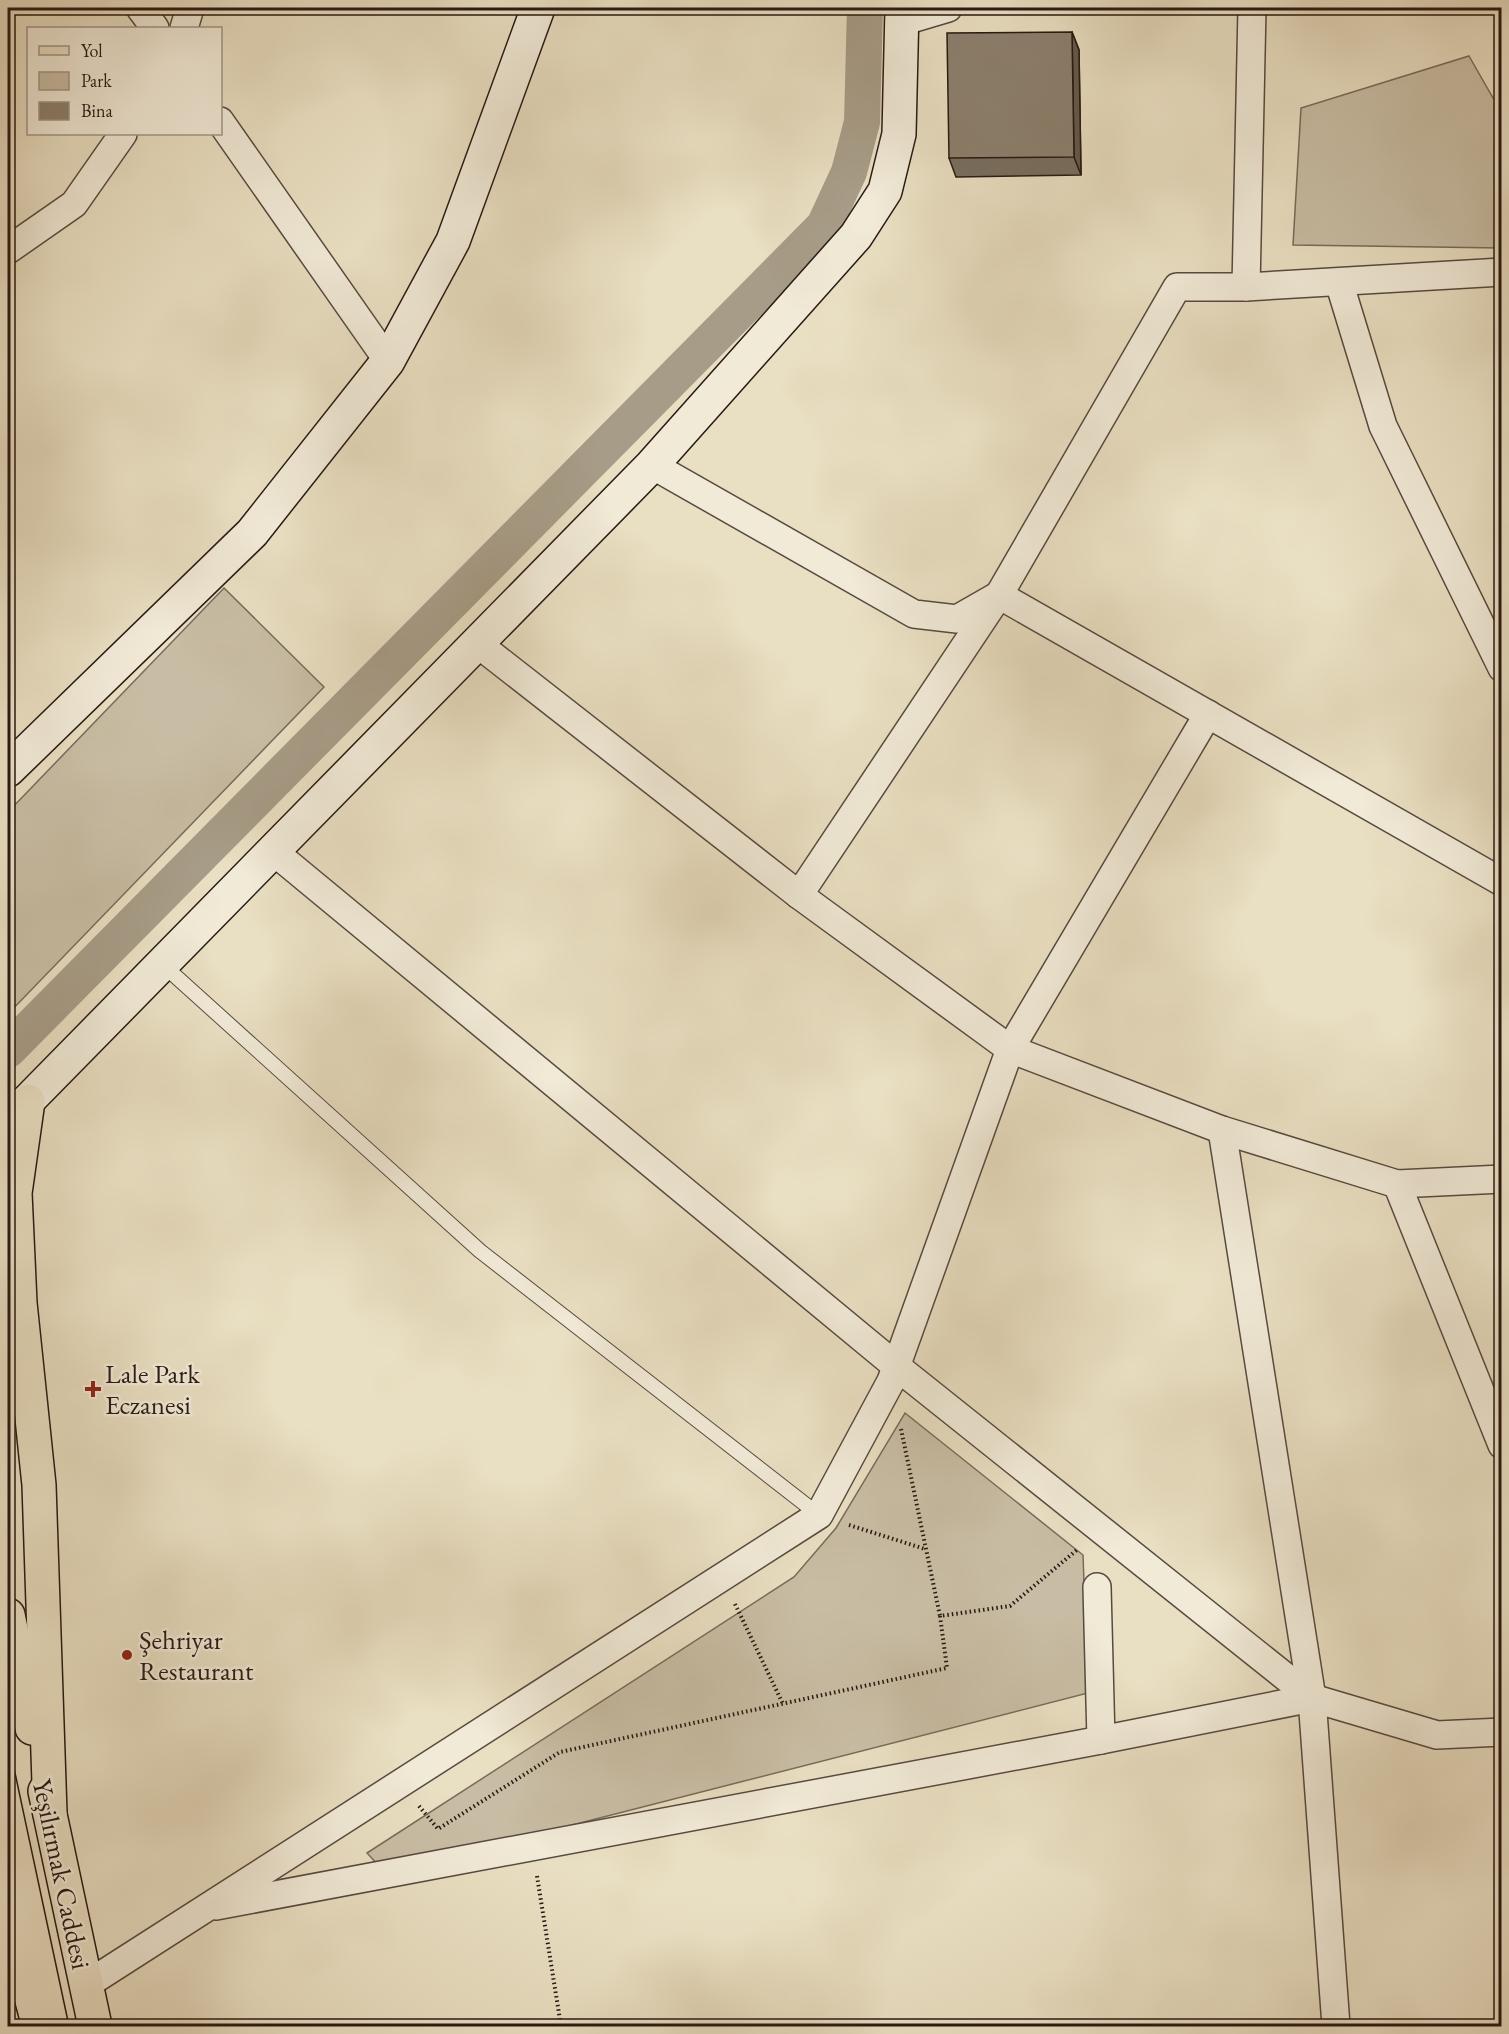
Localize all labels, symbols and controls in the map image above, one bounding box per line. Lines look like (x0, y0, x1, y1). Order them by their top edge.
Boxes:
legend (27, 27, 222, 135)
text: Yol (81, 39, 103, 62)
text: Park (81, 69, 112, 92)
text: Bina (81, 99, 113, 122)
place label: Lale Park Eczanesi (105, 1356, 200, 1422)
marker: Lale Park Eczanesi (86, 1382, 100, 1396)
place label: Şehriyar Restaurant (139, 1622, 254, 1688)
marker: Şehriyar Restaurant (120, 1648, 134, 1662)
street label: Yeşilırmak Caddesi (25, 1776, 99, 1973)

